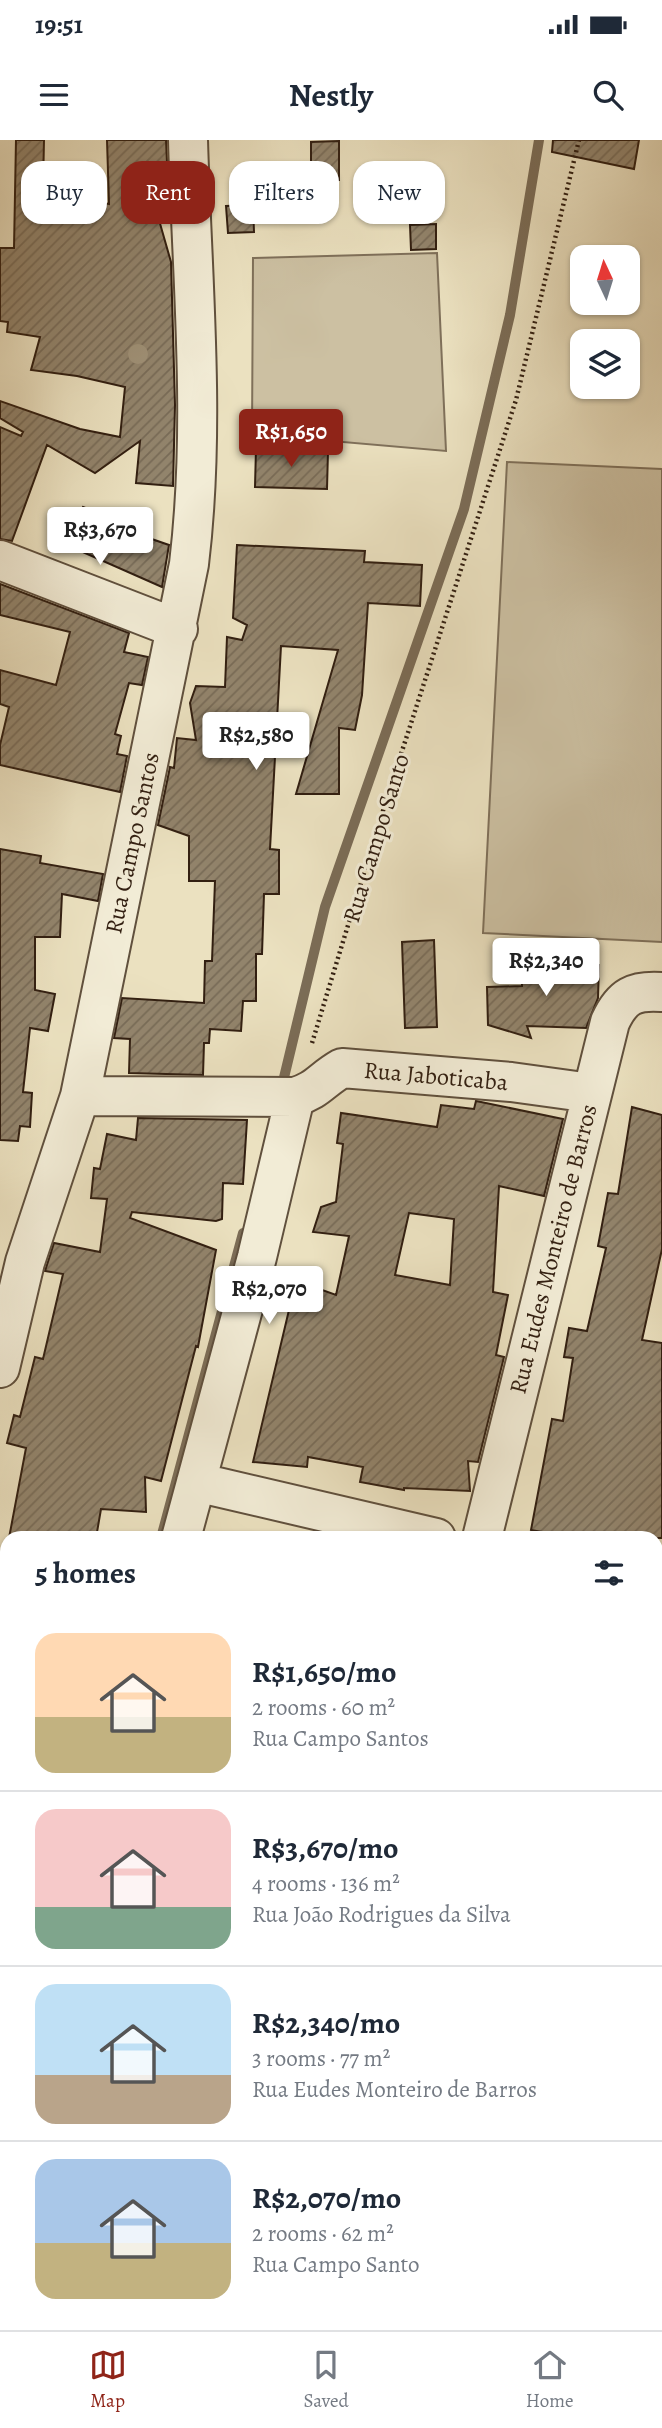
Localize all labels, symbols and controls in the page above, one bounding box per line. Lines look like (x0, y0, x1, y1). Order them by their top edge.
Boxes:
text: 19:51 (35, 7, 83, 42)
text: Nestly (289, 73, 373, 117)
icon: menu (35, 76, 73, 114)
icon: search (589, 76, 627, 114)
chip: Buy (21, 161, 107, 224)
chip: Rent (121, 161, 215, 224)
chip: Filters (229, 161, 339, 224)
chip: New (353, 161, 445, 224)
north arrow (570, 245, 640, 315)
map controls (570, 245, 640, 399)
button: layers (570, 329, 640, 399)
pin: R$1,650 (226, 410, 356, 469)
text: R$1,650 (255, 416, 327, 447)
pin: R$3,670 (35, 508, 165, 567)
text: R$3,670 (63, 514, 137, 545)
pin: R$2,580 (191, 712, 321, 772)
text: R$2,580 (218, 719, 294, 750)
street label: Rua Campo Santos (97, 749, 167, 937)
street label: Rua Campo Santo (335, 750, 417, 926)
pin: R$2,340 (481, 938, 611, 998)
text: R$2,340 (508, 945, 584, 976)
street label: Rua Jaboticaba (363, 1054, 510, 1098)
street label: Rua Eudes Monteiro de Barros (502, 1101, 604, 1397)
pin: R$2,070 (204, 1266, 334, 1326)
text: R$2,070 (231, 1273, 307, 1304)
text: 5 homes (35, 1553, 136, 1593)
icon: filters (590, 1554, 628, 1592)
text: R$1,650/mo (252, 1652, 396, 1692)
icon: home (91, 1661, 175, 1745)
text: 2 rooms · 60 m² (252, 1692, 395, 1723)
text: Rua Campo Santos (252, 1723, 429, 1754)
text: R$3,670/mo (252, 1828, 399, 1868)
icon: home (91, 1837, 175, 1921)
text: 4 rooms · 136 m² (252, 1868, 400, 1899)
text: Rua João Rodrigues da Silva (252, 1899, 511, 1930)
text: R$2,340/mo (252, 2003, 400, 2043)
icon: home (91, 2012, 175, 2096)
text: 3 rooms · 77 m² (252, 2043, 390, 2074)
text: Rua Eudes Monteiro de Barros (252, 2074, 537, 2105)
text: R$2,070/mo (252, 2178, 401, 2218)
icon: home (91, 2187, 175, 2271)
text: 2 rooms · 62 m² (252, 2218, 394, 2249)
text: Rua Campo Santo (252, 2249, 420, 2280)
tab: Map (89, 2346, 127, 2414)
tab: Saved (304, 2346, 349, 2414)
tab: Home (526, 2346, 573, 2414)

